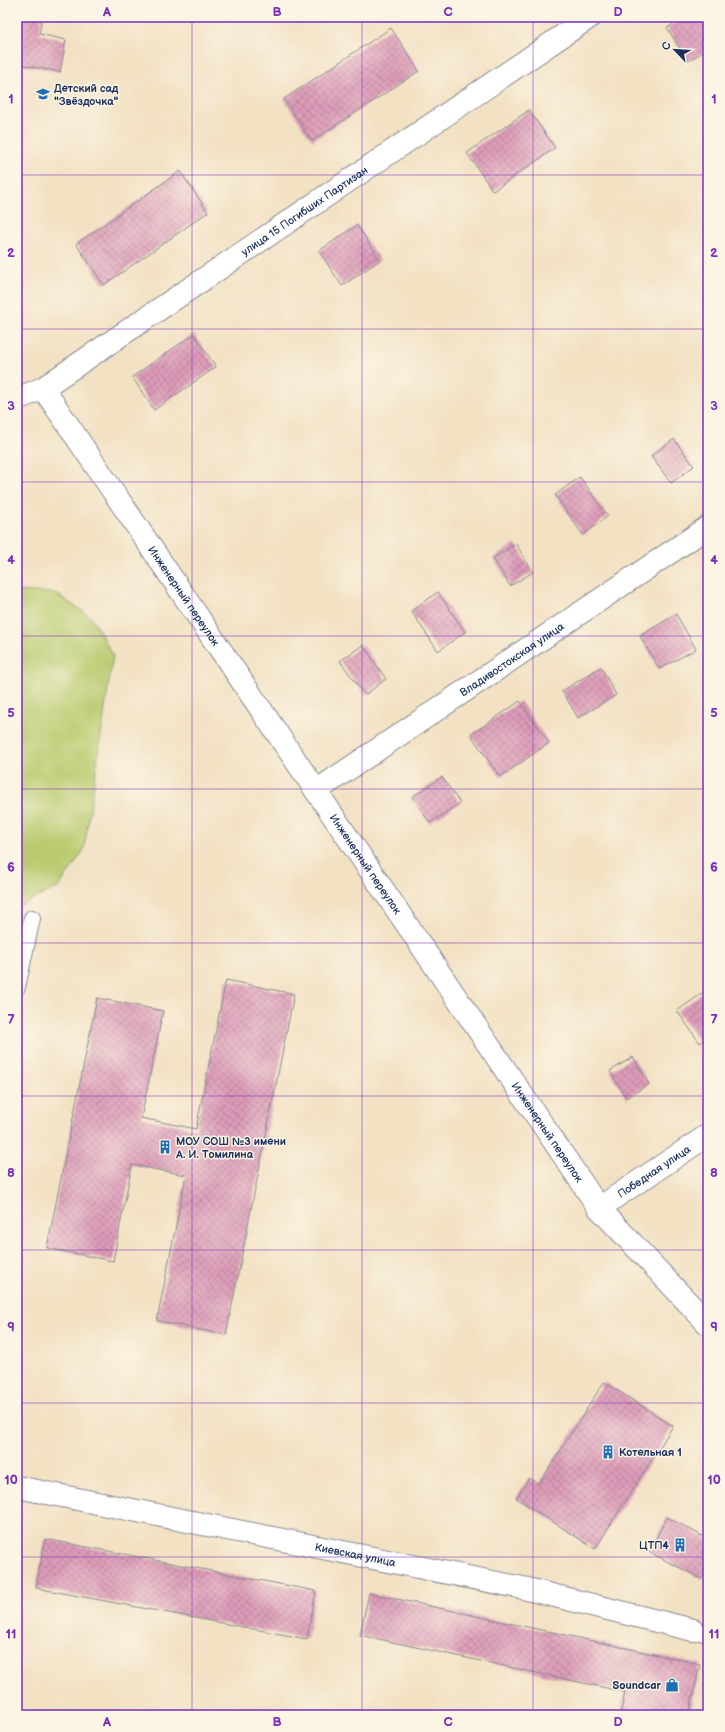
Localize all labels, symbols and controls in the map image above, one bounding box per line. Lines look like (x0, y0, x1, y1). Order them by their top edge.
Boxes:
text: A (102, 4, 111, 20)
text: B (272, 4, 282, 20)
text: C (443, 4, 453, 20)
text: D (613, 4, 623, 20)
north arrow (655, 30, 695, 70)
text: С (659, 39, 674, 52)
place label: Детский сад "Звёздочка" (54, 82, 119, 108)
school or university icon: Детский сад "Звёздочка" (35, 86, 51, 102)
text: 1 (8, 91, 14, 107)
text: 1 (711, 91, 717, 107)
street label: улица 15 Погибших Партизан (239, 163, 370, 258)
text: 2 (7, 245, 15, 261)
text: 2 (710, 245, 718, 261)
text: 3 (7, 398, 15, 414)
text: 3 (710, 398, 718, 414)
street label: Инженерный переулок (145, 543, 222, 648)
text: 4 (7, 552, 15, 568)
text: 4 (710, 552, 718, 568)
street label: Владивостокская улица (457, 619, 567, 699)
text: 5 (7, 705, 15, 721)
text: 5 (710, 705, 718, 721)
street label: Инженерный переулок (327, 811, 404, 917)
text: 6 (7, 859, 15, 875)
text: 6 (710, 859, 718, 875)
text: 7 (7, 1012, 15, 1028)
text: 7 (710, 1012, 718, 1028)
street label: Инженерный переулок (509, 1080, 586, 1185)
place label: МОУ СОШ №3 имени А. И. Томилина (175, 1135, 286, 1161)
building icon: МОУ СОШ №3 имени А. И. Томилина (157, 1139, 173, 1155)
street label: Победная улица (615, 1142, 693, 1200)
text: 8 (7, 1165, 15, 1181)
text: 8 (710, 1165, 718, 1181)
text: 9 (7, 1319, 15, 1335)
text: 9 (710, 1319, 718, 1335)
building icon: Котельная 1 (600, 1444, 616, 1460)
place label: Котельная 1 (619, 1446, 682, 1459)
text: 10 (4, 1472, 18, 1488)
text: 10 (707, 1472, 721, 1488)
building icon: ЦТП4 (672, 1537, 688, 1553)
place label: ЦТП4 (639, 1539, 670, 1552)
street label: Киевская улица (314, 1540, 397, 1569)
text: 11 (6, 1626, 16, 1642)
text: 11 (709, 1626, 719, 1642)
shop icon: Soundcar (664, 1677, 680, 1693)
place label: Soundcar (613, 1679, 662, 1692)
text: A (102, 1714, 111, 1730)
text: B (272, 1714, 282, 1730)
text: C (443, 1714, 453, 1730)
text: D (613, 1714, 623, 1730)

